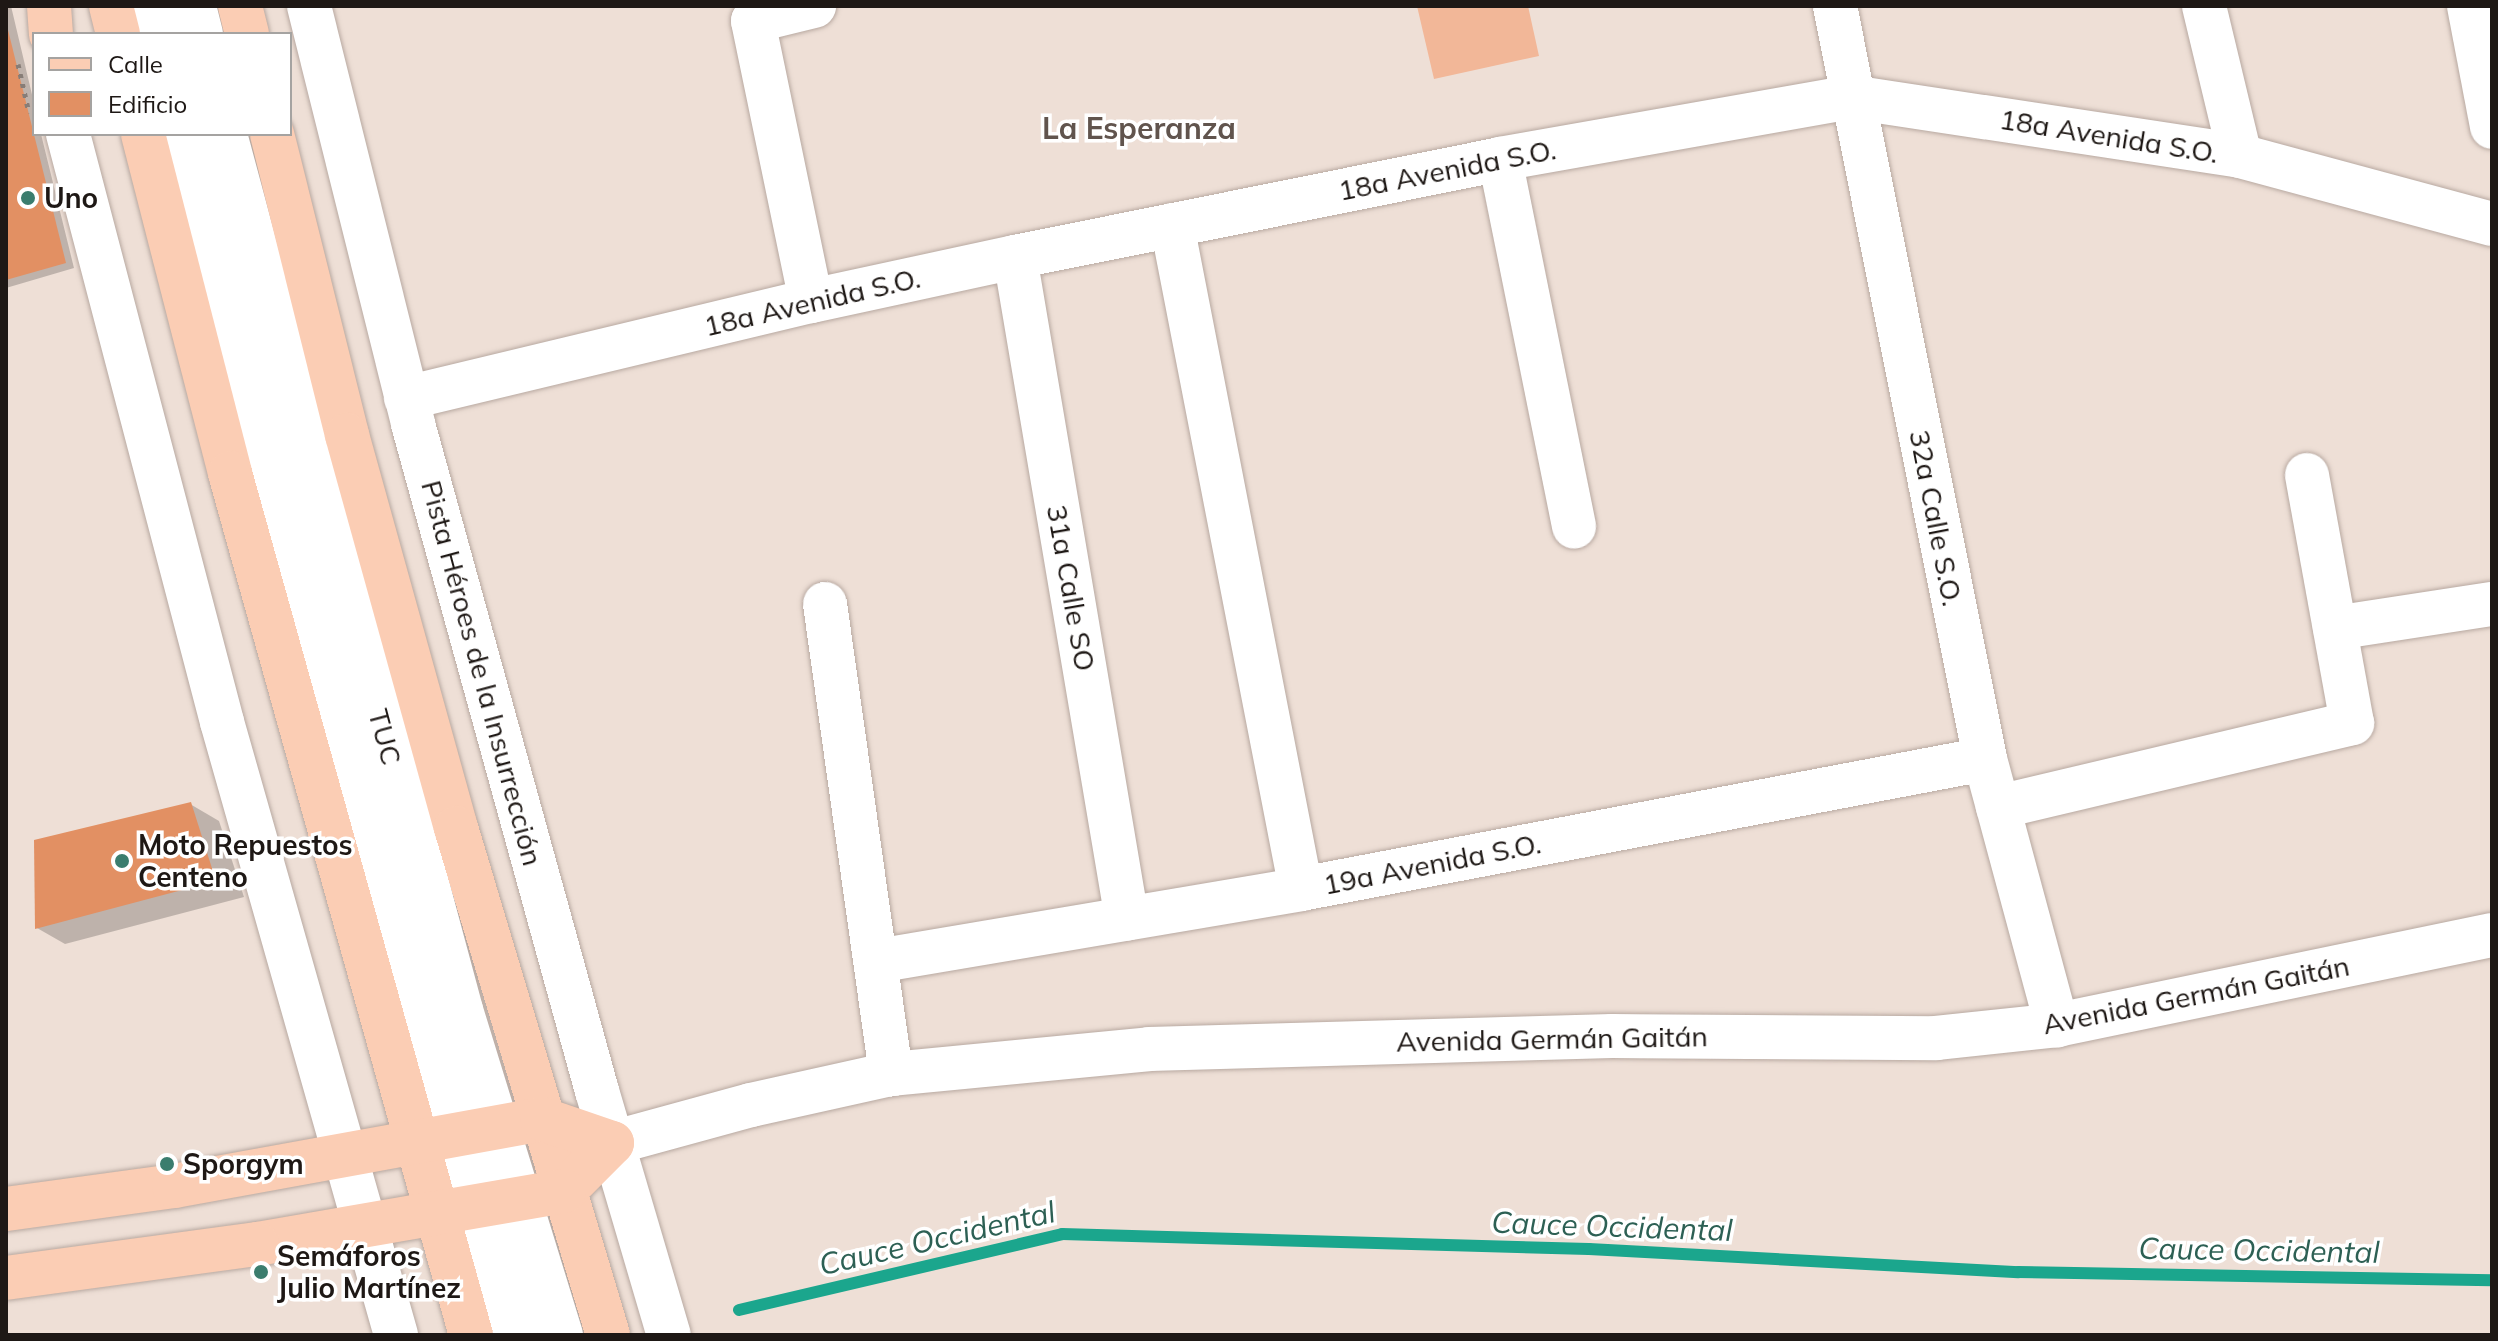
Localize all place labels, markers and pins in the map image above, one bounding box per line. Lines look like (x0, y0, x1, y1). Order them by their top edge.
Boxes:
place label: Uno (44, 181, 98, 215)
marker: Uno (19, 189, 37, 207)
place label: Moto Repuestos Centeno (138, 828, 353, 894)
marker: Moto Repuestos Centeno (113, 852, 131, 870)
place label: Sporgym (183, 1147, 304, 1181)
marker: Sporgym (158, 1155, 176, 1173)
place label: Semáforos Julio Martínez (277, 1239, 461, 1305)
marker: Semáforos Julio Martínez (252, 1263, 270, 1281)

